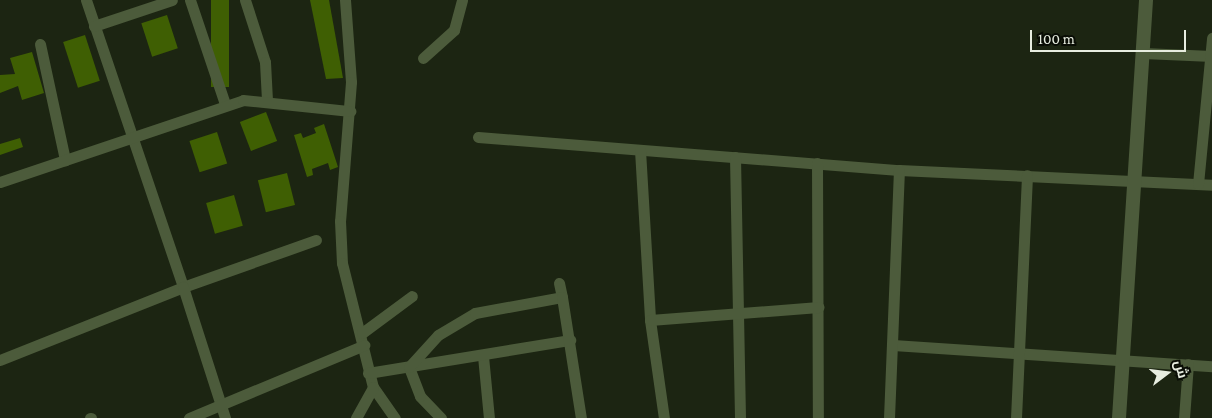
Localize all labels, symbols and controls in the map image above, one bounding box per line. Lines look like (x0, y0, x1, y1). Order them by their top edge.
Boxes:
scale bar (1032, 20, 1188, 52)
text: 100 m (1038, 31, 1075, 47)
north arrow (1142, 348, 1192, 398)
text: ش (1171, 358, 1192, 380)

